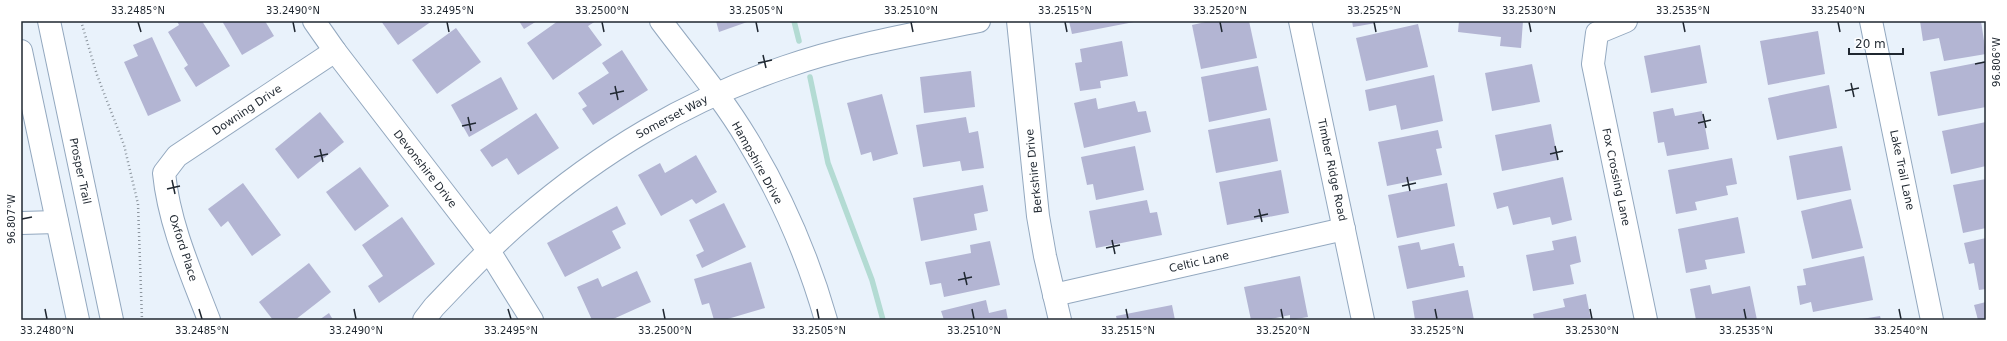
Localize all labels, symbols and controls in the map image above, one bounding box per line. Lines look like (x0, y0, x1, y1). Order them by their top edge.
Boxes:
text: 33.2485°N (111, 5, 165, 16)
text: 33.2490°N (266, 5, 320, 16)
text: 33.2495°N (420, 5, 474, 16)
text: 33.2500°N (575, 5, 629, 16)
text: 33.2505°N (729, 5, 783, 16)
text: 33.2510°N (884, 5, 938, 16)
text: 33.2515°N (1038, 5, 1092, 16)
text: 33.2520°N (1193, 5, 1247, 16)
text: 33.2525°N (1347, 5, 1401, 16)
text: 33.2530°N (1502, 5, 1556, 16)
text: 33.2535°N (1656, 5, 1710, 16)
text: 33.2540°N (1811, 5, 1865, 16)
scale bar (1849, 30, 1903, 56)
text: 20 m (1855, 37, 1886, 51)
text: 96.806°W (1991, 37, 2002, 87)
street label: Downing Drive (210, 82, 284, 138)
street label: Somerset Way (634, 92, 711, 141)
street label: Timber Ridge Road (1315, 117, 1349, 222)
street label: Hampshire Drive (729, 119, 785, 207)
street label: Fox Crossing Lane (1599, 127, 1633, 227)
street label: Devonshire Drive (391, 128, 460, 211)
street label: Berkshire Drive (1023, 128, 1045, 214)
street label: Lake Trail Lane (1887, 129, 1917, 212)
street label: Prosper Trail (67, 137, 93, 205)
text: 96.807°W (6, 194, 17, 244)
street label: Oxford Place (166, 213, 200, 283)
street label: Celtic Lane (1168, 249, 1230, 275)
text: 33.2480°N (20, 325, 74, 336)
text: 33.2485°N (175, 325, 229, 336)
text: 33.2490°N (329, 325, 383, 336)
text: 33.2495°N (484, 325, 538, 336)
text: 33.2500°N (638, 325, 692, 336)
text: 33.2505°N (792, 325, 846, 336)
text: 33.2510°N (947, 325, 1001, 336)
text: 33.2515°N (1101, 325, 1155, 336)
text: 33.2520°N (1256, 325, 1310, 336)
text: 33.2525°N (1410, 325, 1464, 336)
text: 33.2530°N (1565, 325, 1619, 336)
text: 33.2535°N (1719, 325, 1773, 336)
text: 33.2540°N (1874, 325, 1928, 336)

